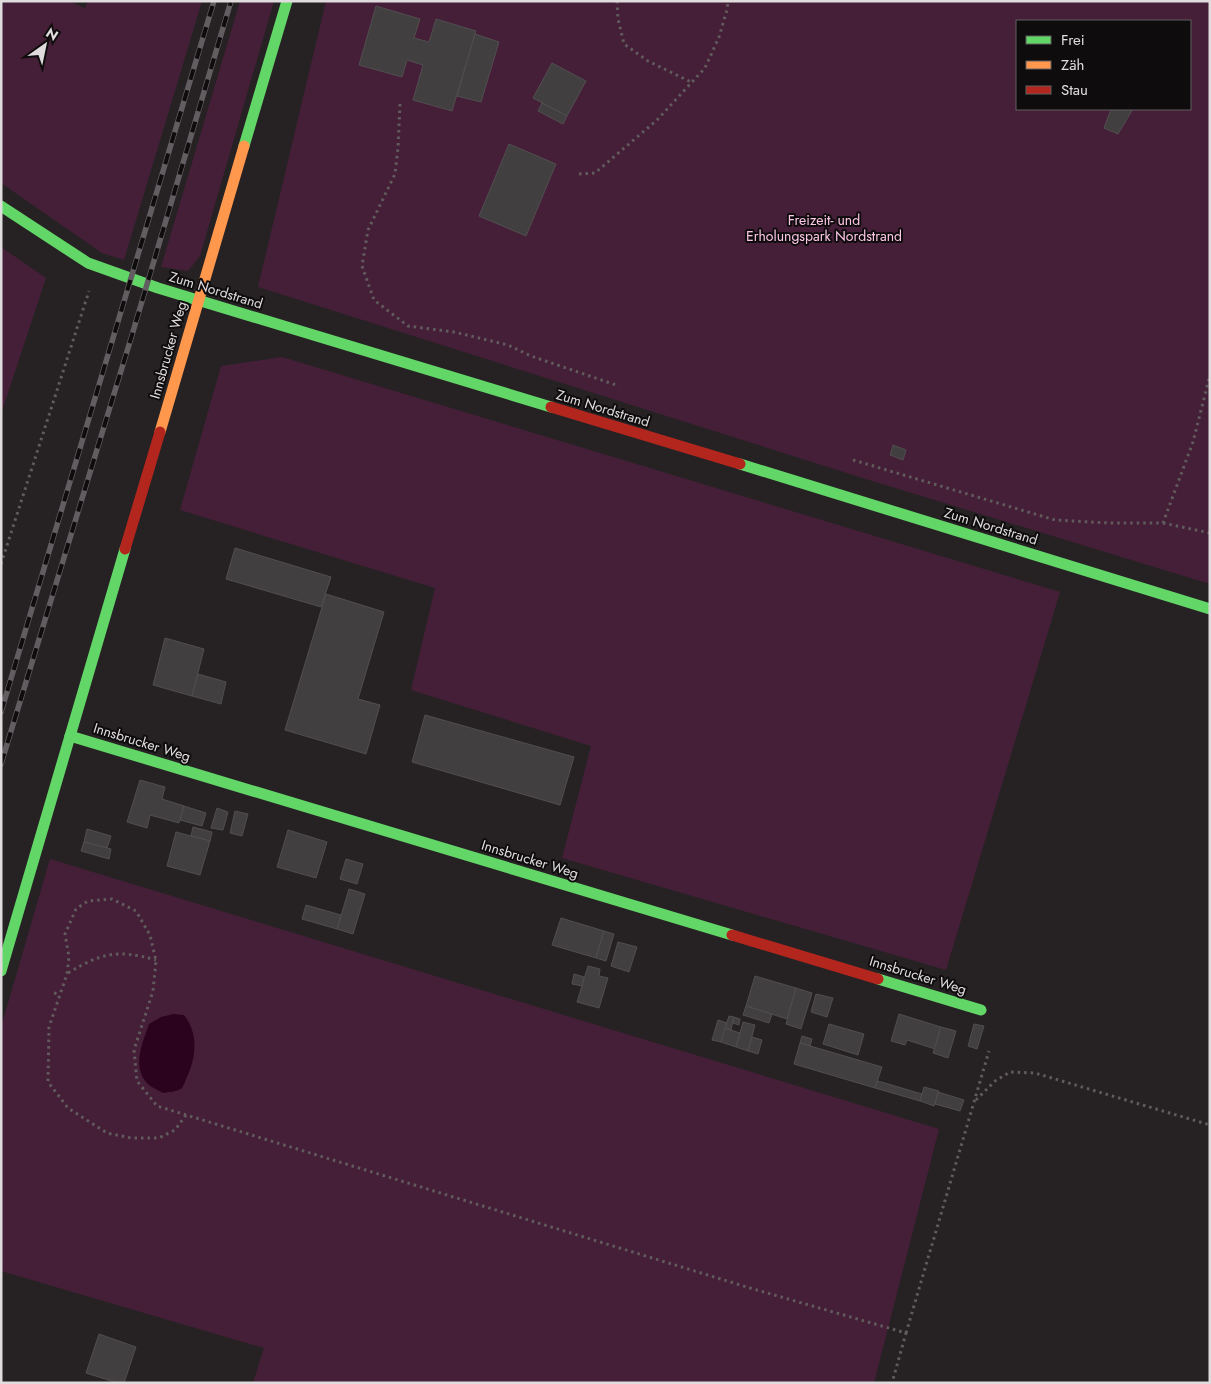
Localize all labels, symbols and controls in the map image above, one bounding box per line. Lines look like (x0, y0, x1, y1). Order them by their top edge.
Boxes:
north arrow (20, 20, 70, 70)
legend (1016, 20, 1191, 110)
text: N (42, 23, 62, 46)
text: Frei (1061, 29, 1085, 51)
text: Zäh (1061, 54, 1084, 76)
text: Stau (1061, 79, 1088, 101)
park label: Freizeit- und Erholungspark Nordstrand (746, 210, 902, 246)
street label: Zum Nordstrand (167, 266, 265, 314)
street label: Innsbrucker Weg (145, 299, 191, 401)
street label: Zum Nordstrand (554, 384, 652, 432)
street label: Zum Nordstrand (942, 502, 1040, 550)
street label: Innsbrucker Weg (91, 718, 193, 766)
street label: Innsbrucker Weg (479, 835, 581, 883)
street label: Innsbrucker Weg (867, 951, 969, 999)

